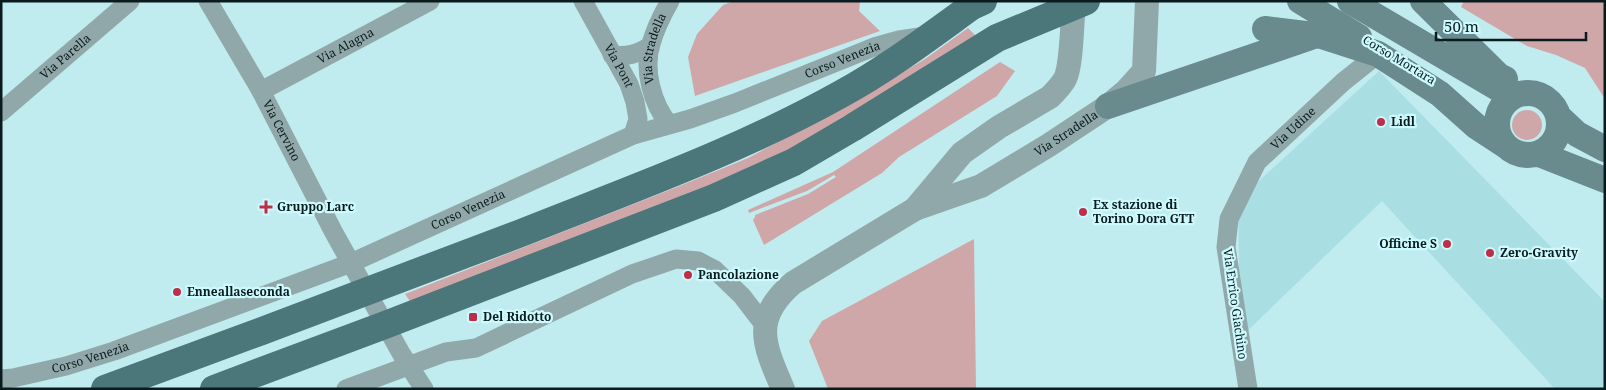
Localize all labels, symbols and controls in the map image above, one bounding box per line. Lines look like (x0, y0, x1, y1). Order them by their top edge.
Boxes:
street label: Via Stradella (639, 10, 670, 86)
scale bar (1436, 10, 1586, 42)
text: 50 m (1444, 16, 1479, 36)
street label: Via Alagna (314, 23, 377, 67)
street label: Via Parella (36, 29, 94, 83)
street label: Corso Mortara (1360, 31, 1439, 88)
street label: Corso Venezia (802, 37, 882, 82)
street label: Via Pont (600, 40, 639, 89)
street label: Via Cervino (259, 97, 305, 164)
street label: Via Udine (1267, 103, 1319, 153)
street label: Via Stradella (1031, 106, 1101, 160)
place label: Lidl (1391, 113, 1416, 130)
marker: Lidl (1375, 116, 1387, 128)
street label: Corso Venezia (428, 185, 508, 234)
place label: Ex stazione di Torino Dora GTT (1093, 196, 1194, 227)
place label: Gruppo Larc (277, 198, 354, 215)
marker: Gruppo Larc (259, 200, 273, 214)
marker: Ex stazione di Torino Dora GTT (1077, 206, 1089, 218)
place label: Officine S (1379, 235, 1437, 252)
marker: Officine S (1441, 238, 1453, 250)
place label: Zero-Gravity (1500, 244, 1578, 261)
marker: Zero-Gravity (1484, 247, 1496, 259)
street label: Via Errico Giachino (1219, 248, 1252, 360)
place label: Pancolazione (698, 266, 779, 283)
marker: Pancolazione (682, 269, 694, 281)
place label: Enneallaseconda (187, 283, 290, 300)
marker: Enneallaseconda (171, 286, 183, 298)
place label: Del Ridotto (483, 308, 551, 325)
marker: Del Ridotto (467, 311, 479, 323)
street label: Corso Venezia (50, 337, 131, 377)

